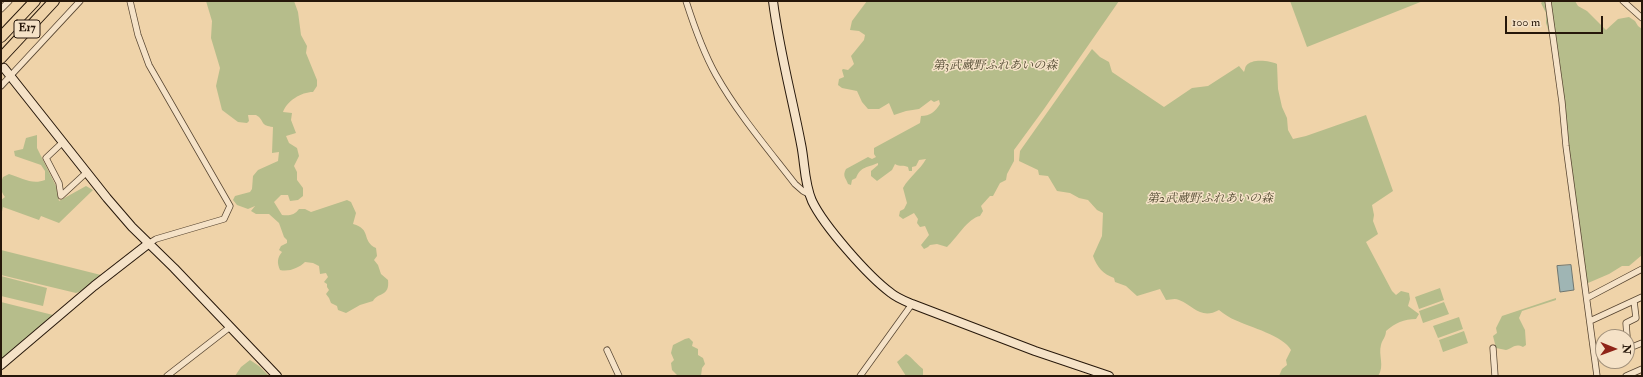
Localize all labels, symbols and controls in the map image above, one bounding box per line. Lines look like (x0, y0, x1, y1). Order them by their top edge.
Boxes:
scale bar (1507, 8, 1605, 34)
text: 100 m (1512, 15, 1540, 30)
road number: E17 (14, 20, 40, 38)
park label: 第3武蔵野ふれあいの森 (933, 59, 1057, 73)
park label: 第2武蔵野ふれあいの森 (1147, 192, 1273, 206)
north arrow (1595, 329, 1635, 369)
text: N (1620, 344, 1633, 354)

